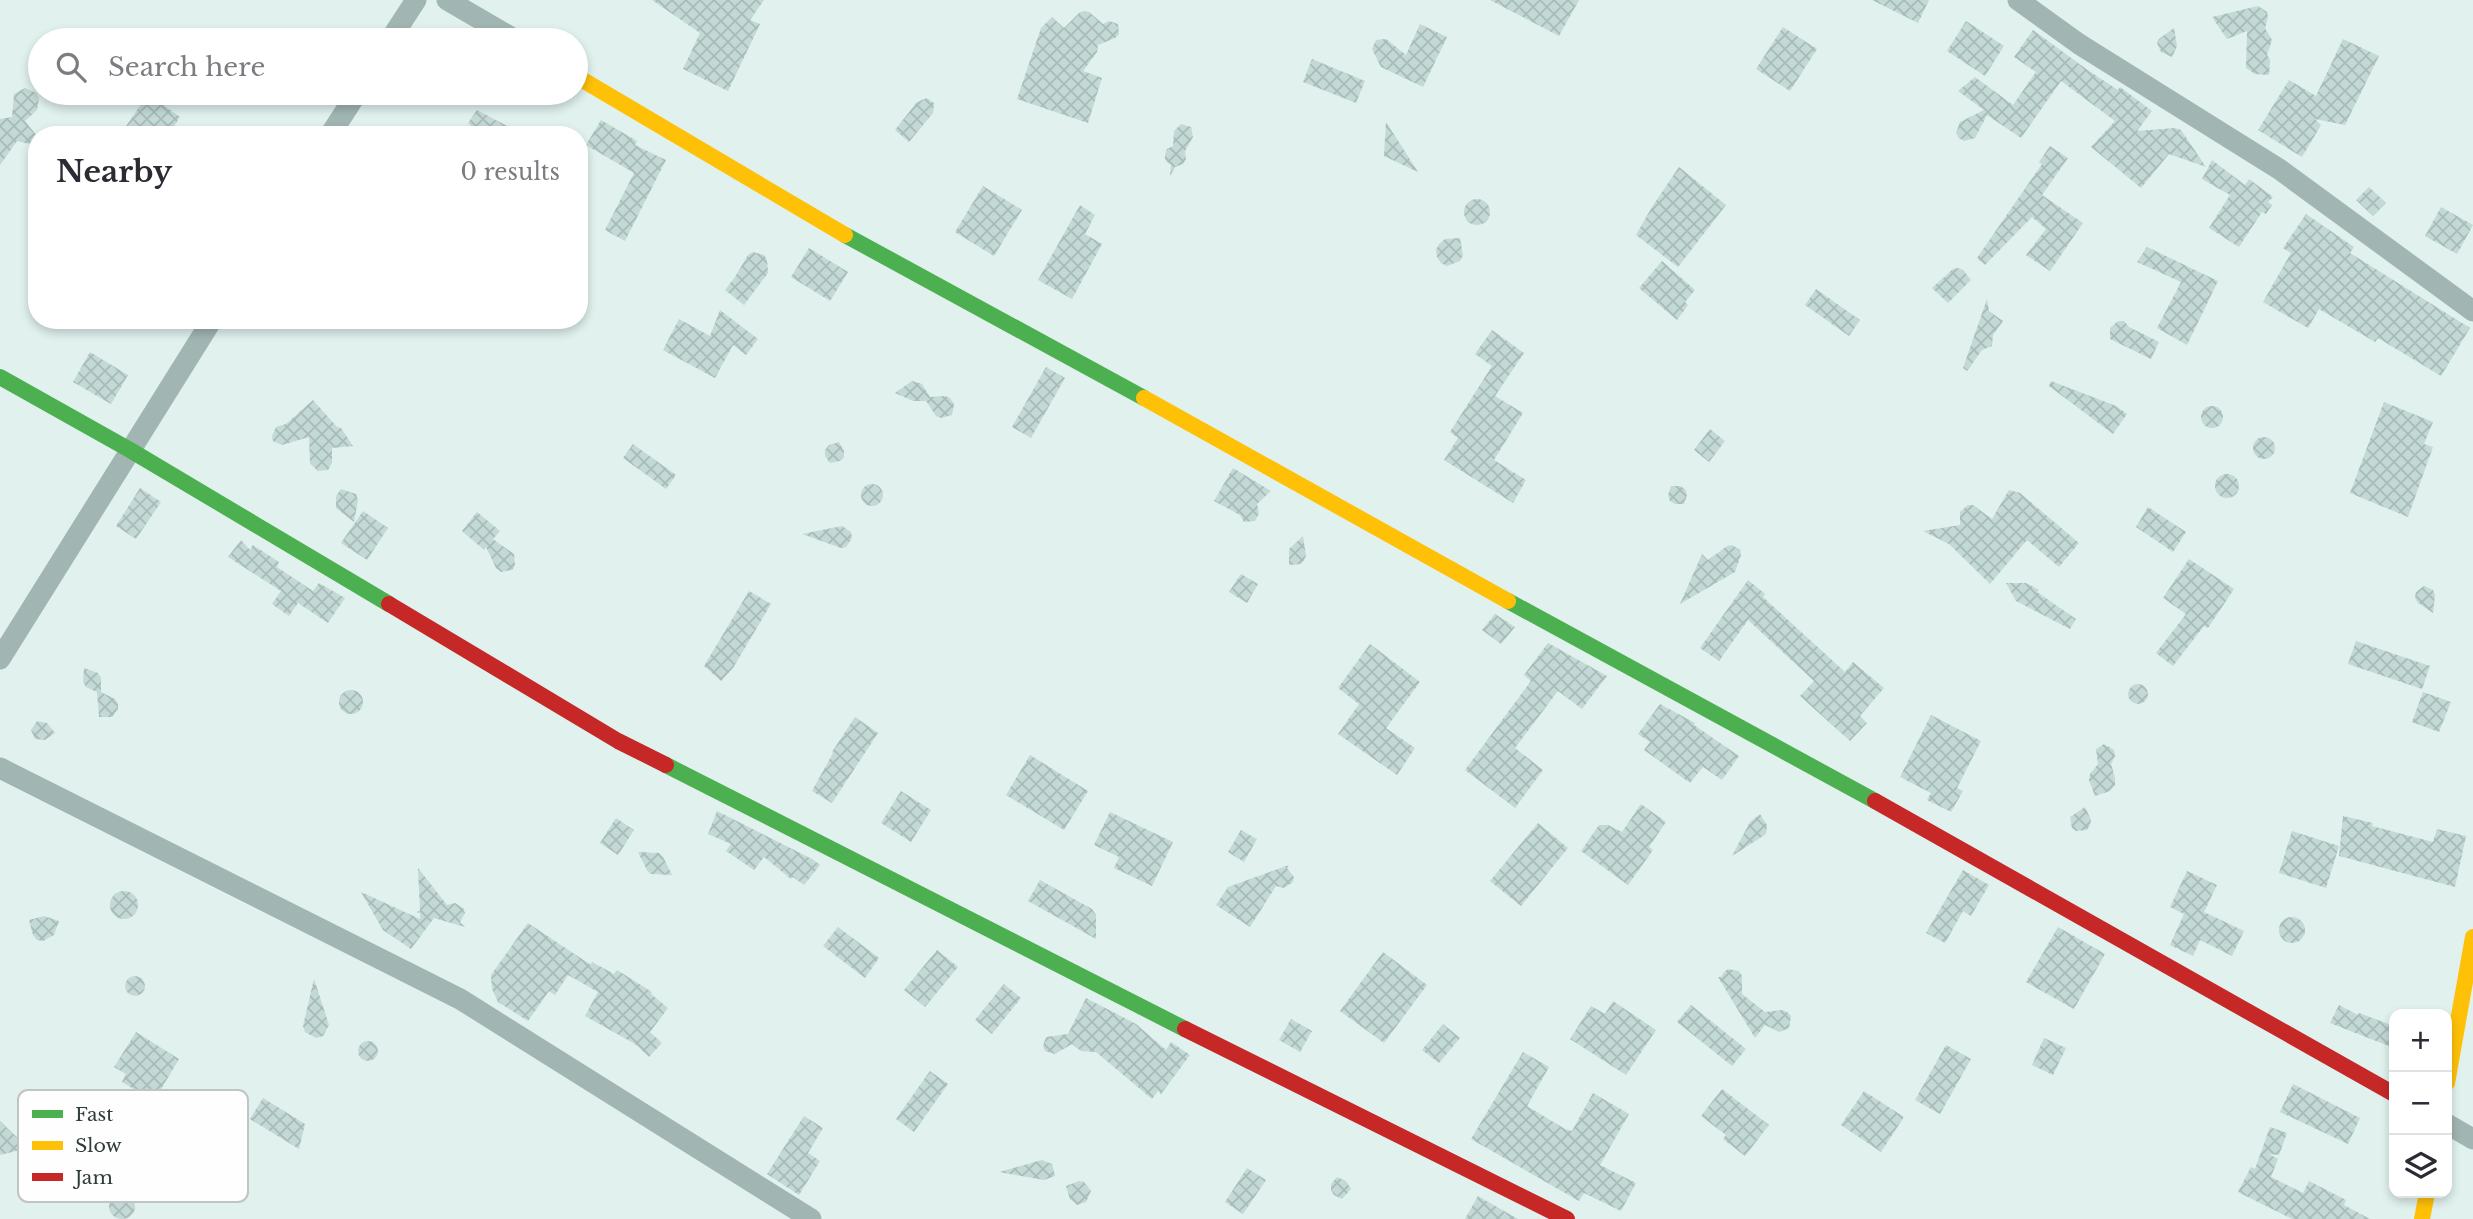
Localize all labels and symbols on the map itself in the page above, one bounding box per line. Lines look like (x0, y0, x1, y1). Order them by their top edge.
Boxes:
legend (18, 1090, 248, 1202)
text: Fast (75, 1103, 114, 1126)
text: Slow (75, 1134, 122, 1157)
text: Jam (72, 1166, 113, 1189)

